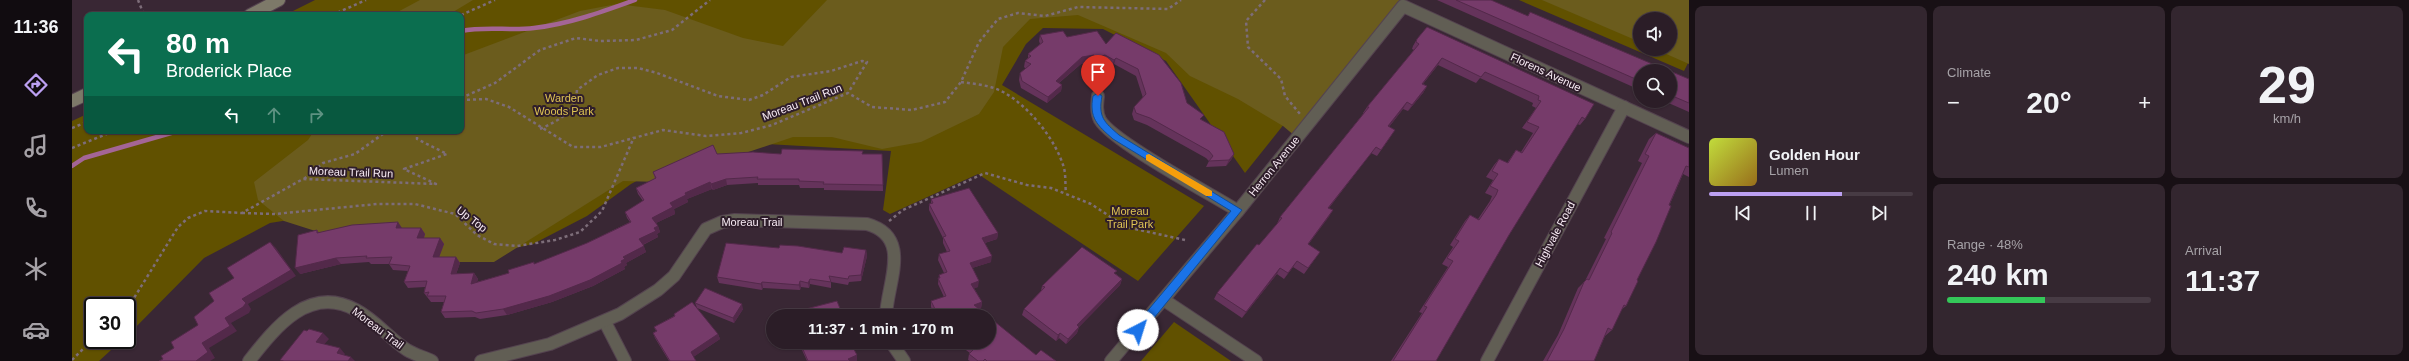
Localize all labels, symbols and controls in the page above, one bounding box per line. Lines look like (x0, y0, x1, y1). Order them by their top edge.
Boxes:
map controls (1633, 12, 1677, 108)
button: sound (1633, 12, 1677, 56)
text: 11:36 (13, 17, 59, 37)
icon: left (100, 28, 152, 80)
text: 80 m (166, 28, 230, 59)
street label: Florens Avenue (1509, 50, 1583, 94)
pin (1081, 55, 1115, 96)
text: 29 (2258, 56, 2316, 114)
text: Broderick Place (166, 61, 292, 81)
icon: arrive (1087, 61, 1109, 83)
button: search (1633, 64, 1677, 108)
text: Climate (1947, 65, 1991, 80)
icon: directions (22, 71, 50, 99)
street label: Moreau Trail Run (760, 81, 844, 123)
text: 20° (2026, 86, 2072, 119)
text: − (1947, 90, 1960, 115)
text: + (2138, 90, 2151, 115)
park label: Warden Woods Park (534, 92, 594, 117)
icon: left (221, 104, 243, 126)
icon: ahead (263, 104, 285, 126)
icon: right (305, 104, 327, 126)
text: km/h (2273, 111, 2301, 126)
icon: music (22, 132, 50, 160)
street label: Herron Avenue (1246, 134, 1302, 198)
text: Golden Hour (1769, 146, 1860, 163)
text: Lumen (1769, 163, 1809, 178)
street label: Moreau Trail Run (309, 165, 393, 179)
icon: phone (22, 194, 50, 222)
street label: Highvale Road (1533, 199, 1577, 269)
icon: previous (1732, 202, 1754, 224)
icon: pause (1800, 202, 1822, 224)
icon: next (1868, 202, 1890, 224)
street label: Up Top (455, 204, 489, 234)
park label: Moreau Trail Park (1107, 205, 1154, 230)
street label: Moreau Trail (721, 216, 783, 228)
text: Range · 48% (1947, 237, 2023, 252)
text: Arrival (2185, 243, 2222, 258)
icon: climate (22, 255, 50, 283)
text: 240 km (1947, 258, 2049, 291)
text: 11:37 (2185, 264, 2260, 297)
speed limit sign: 30 (84, 297, 136, 349)
street label: Moreau Trail (350, 305, 406, 351)
position arrow (1117, 309, 1159, 351)
icon: car (22, 316, 50, 344)
text: 11:37 · 1 min · 170 m (808, 320, 954, 337)

